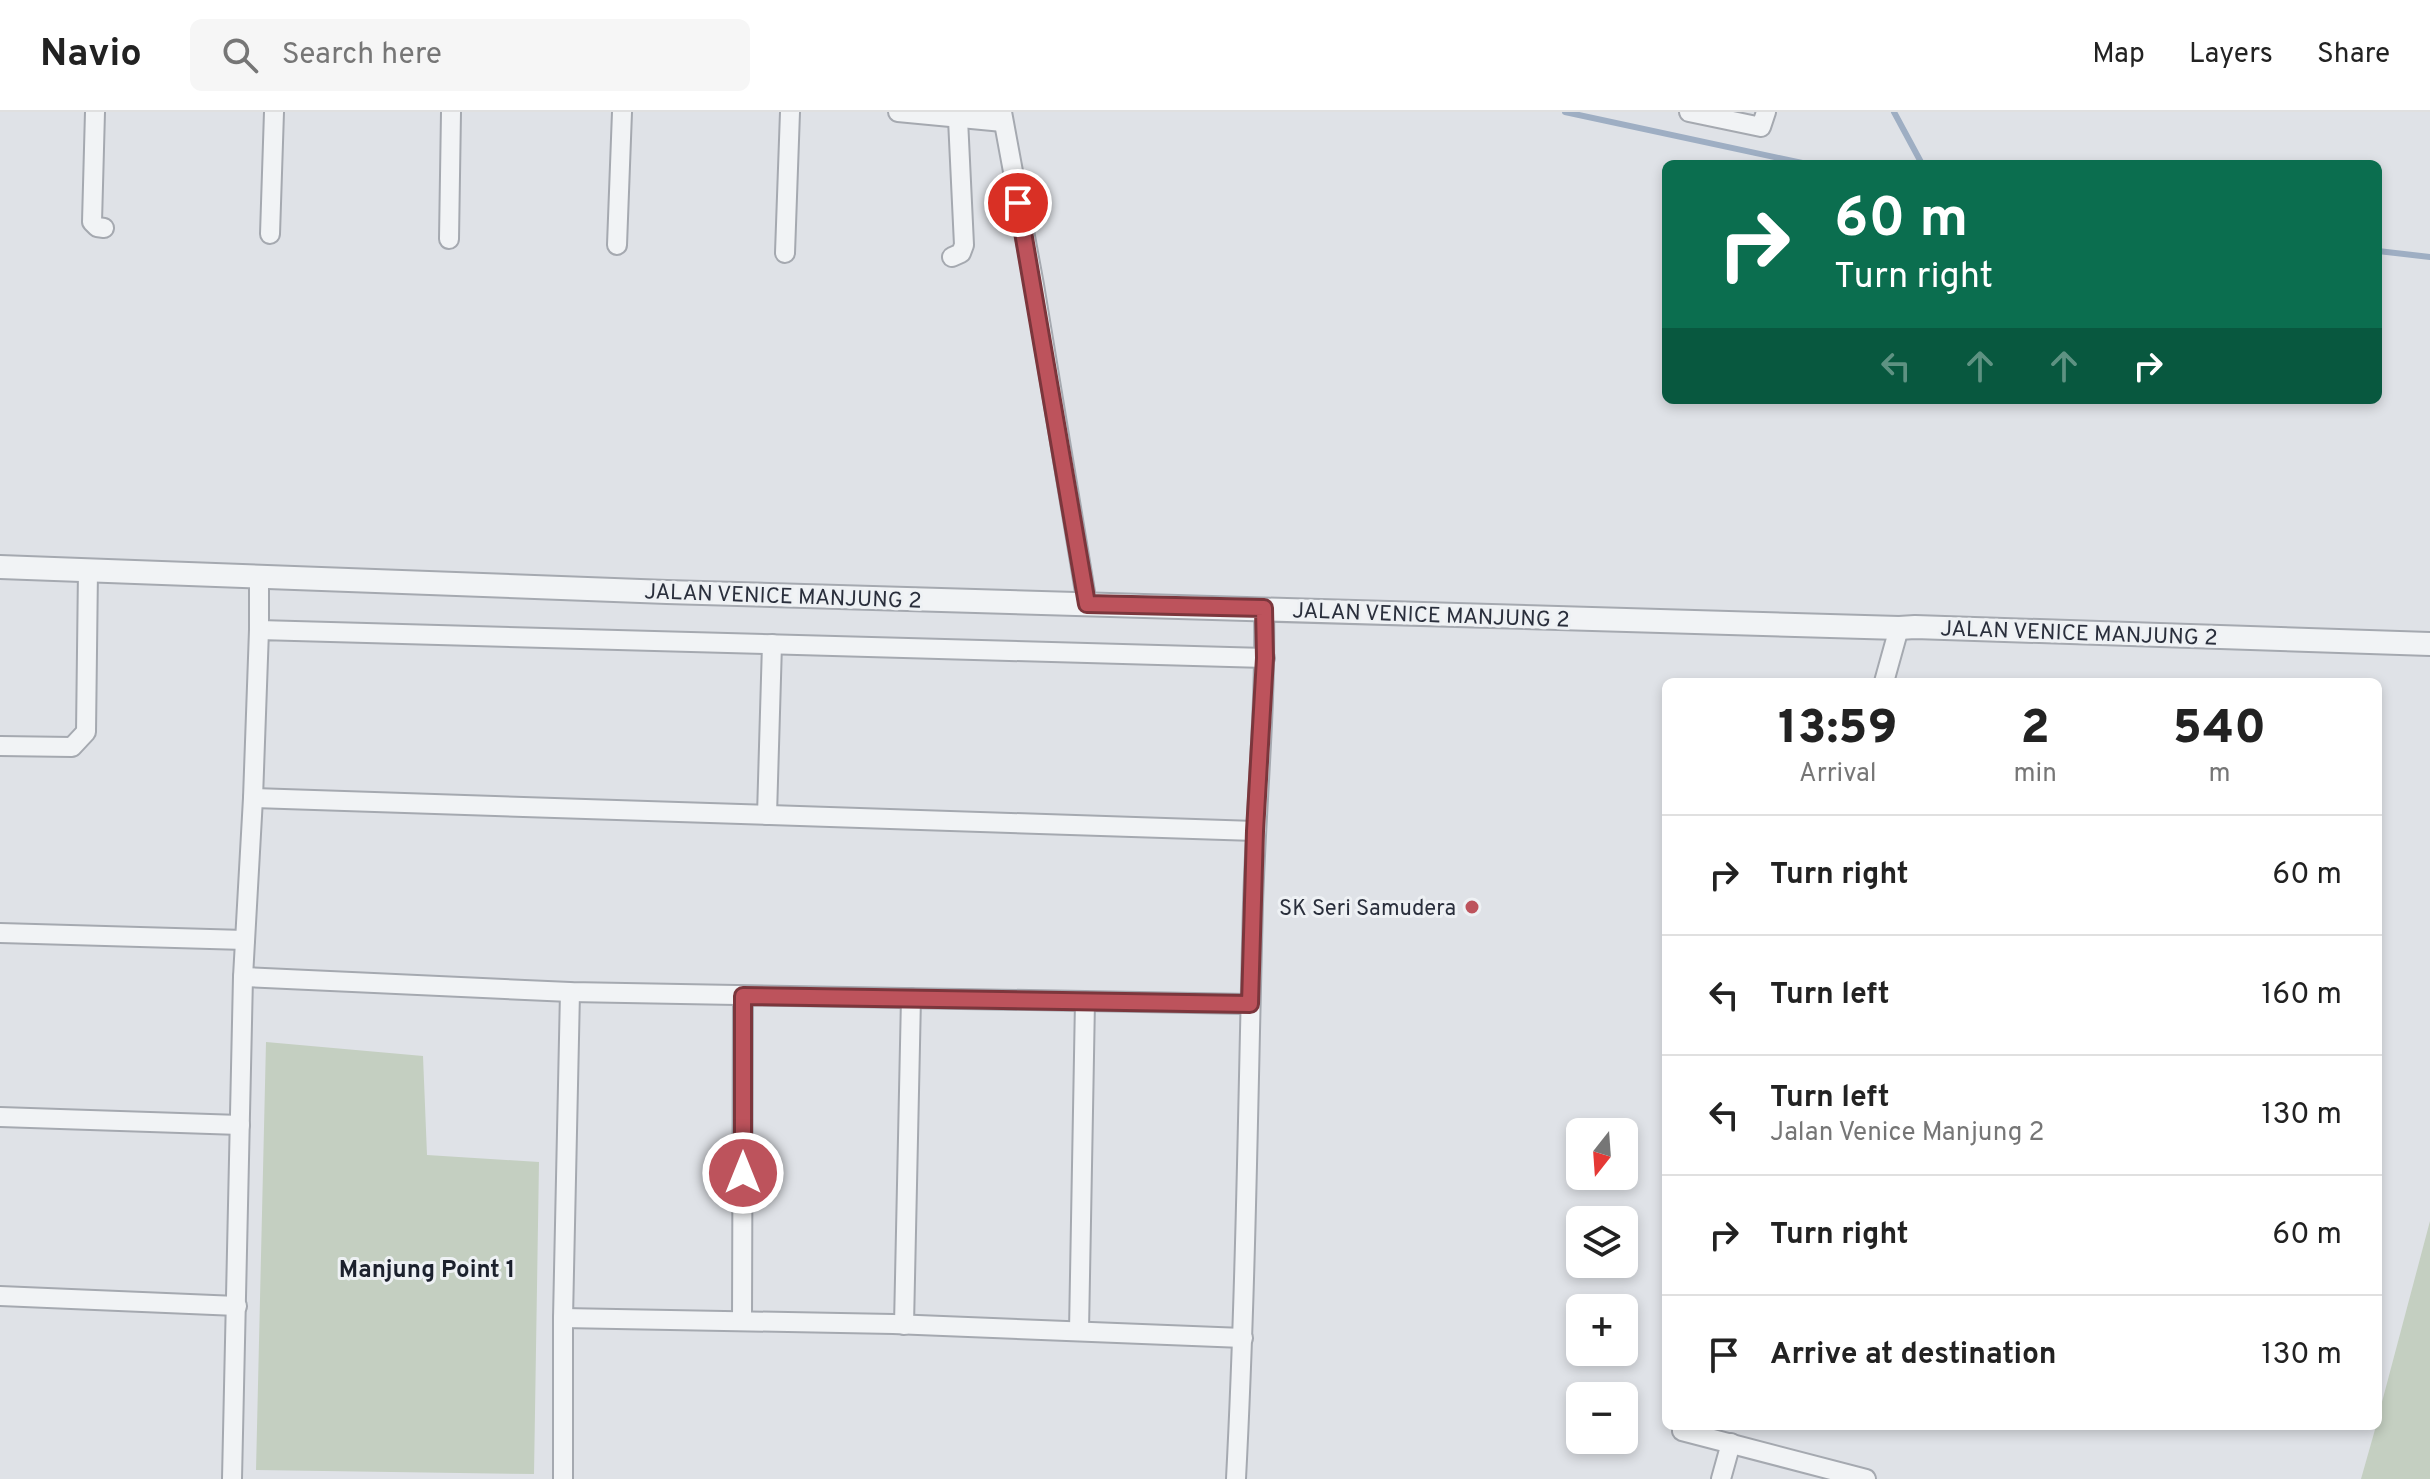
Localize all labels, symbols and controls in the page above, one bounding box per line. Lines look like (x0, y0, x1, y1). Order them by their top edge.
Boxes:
search box (190, 19, 750, 91)
text: Navio (40, 31, 142, 80)
icon: search (218, 33, 262, 77)
text: Search here (282, 37, 442, 74)
text: Map (2092, 37, 2145, 73)
text: Layers (2189, 37, 2273, 73)
text: Share (2317, 37, 2390, 73)
pin (984, 169, 1052, 237)
icon: arrive (996, 181, 1040, 225)
text: 60 m (1834, 186, 1968, 256)
icon: right (1702, 192, 1806, 296)
text: Turn right (1834, 255, 1993, 301)
icon: left (1874, 344, 1918, 388)
icon: ahead (1958, 344, 2002, 388)
icon: ahead (2042, 344, 2086, 388)
icon: right (2126, 344, 2170, 388)
street label: JALAN VENICE MANJUNG 2 (644, 579, 922, 616)
street label: JALAN VENICE MANJUNG 2 (1292, 598, 1570, 635)
street label: JALAN VENICE MANJUNG 2 (1940, 616, 2218, 653)
text: 13:59 (1778, 700, 1897, 760)
text: 2 (2020, 700, 2050, 760)
text: 540 (2173, 700, 2266, 760)
text: Arrival (1799, 758, 1877, 791)
text: min (2014, 758, 2057, 791)
text: m (2208, 758, 2230, 791)
icon: right (1702, 853, 1746, 897)
text: Turn right (1770, 857, 1908, 894)
text: 60 m (2272, 857, 2342, 894)
place label: SK Seri Samudera (1279, 896, 1456, 923)
marker: SK Seri Samudera (1463, 898, 1481, 916)
icon: left (1702, 973, 1746, 1017)
text: Turn left (1770, 977, 1890, 1014)
text: 160 m (2261, 977, 2342, 1014)
text: Turn left (1770, 1080, 1890, 1117)
icon: left (1702, 1093, 1746, 1137)
text: 130 m (2261, 1097, 2342, 1134)
text: Jalan Venice Manjung 2 (1770, 1117, 2044, 1150)
north arrow (1566, 1118, 1638, 1190)
map controls (1566, 1118, 1638, 1454)
position arrow (701, 1131, 785, 1215)
button: layers (1566, 1206, 1638, 1278)
icon: right (1702, 1213, 1746, 1257)
text: Turn right (1770, 1217, 1908, 1254)
text: 60 m (2272, 1217, 2342, 1254)
district label: Manjung Point 1 (339, 1256, 515, 1286)
button: + (1566, 1294, 1638, 1366)
icon: arrive (1702, 1333, 1746, 1377)
text: Arrive at destination (1770, 1337, 2056, 1374)
text: 130 m (2261, 1337, 2342, 1374)
button: − (1566, 1382, 1638, 1454)

